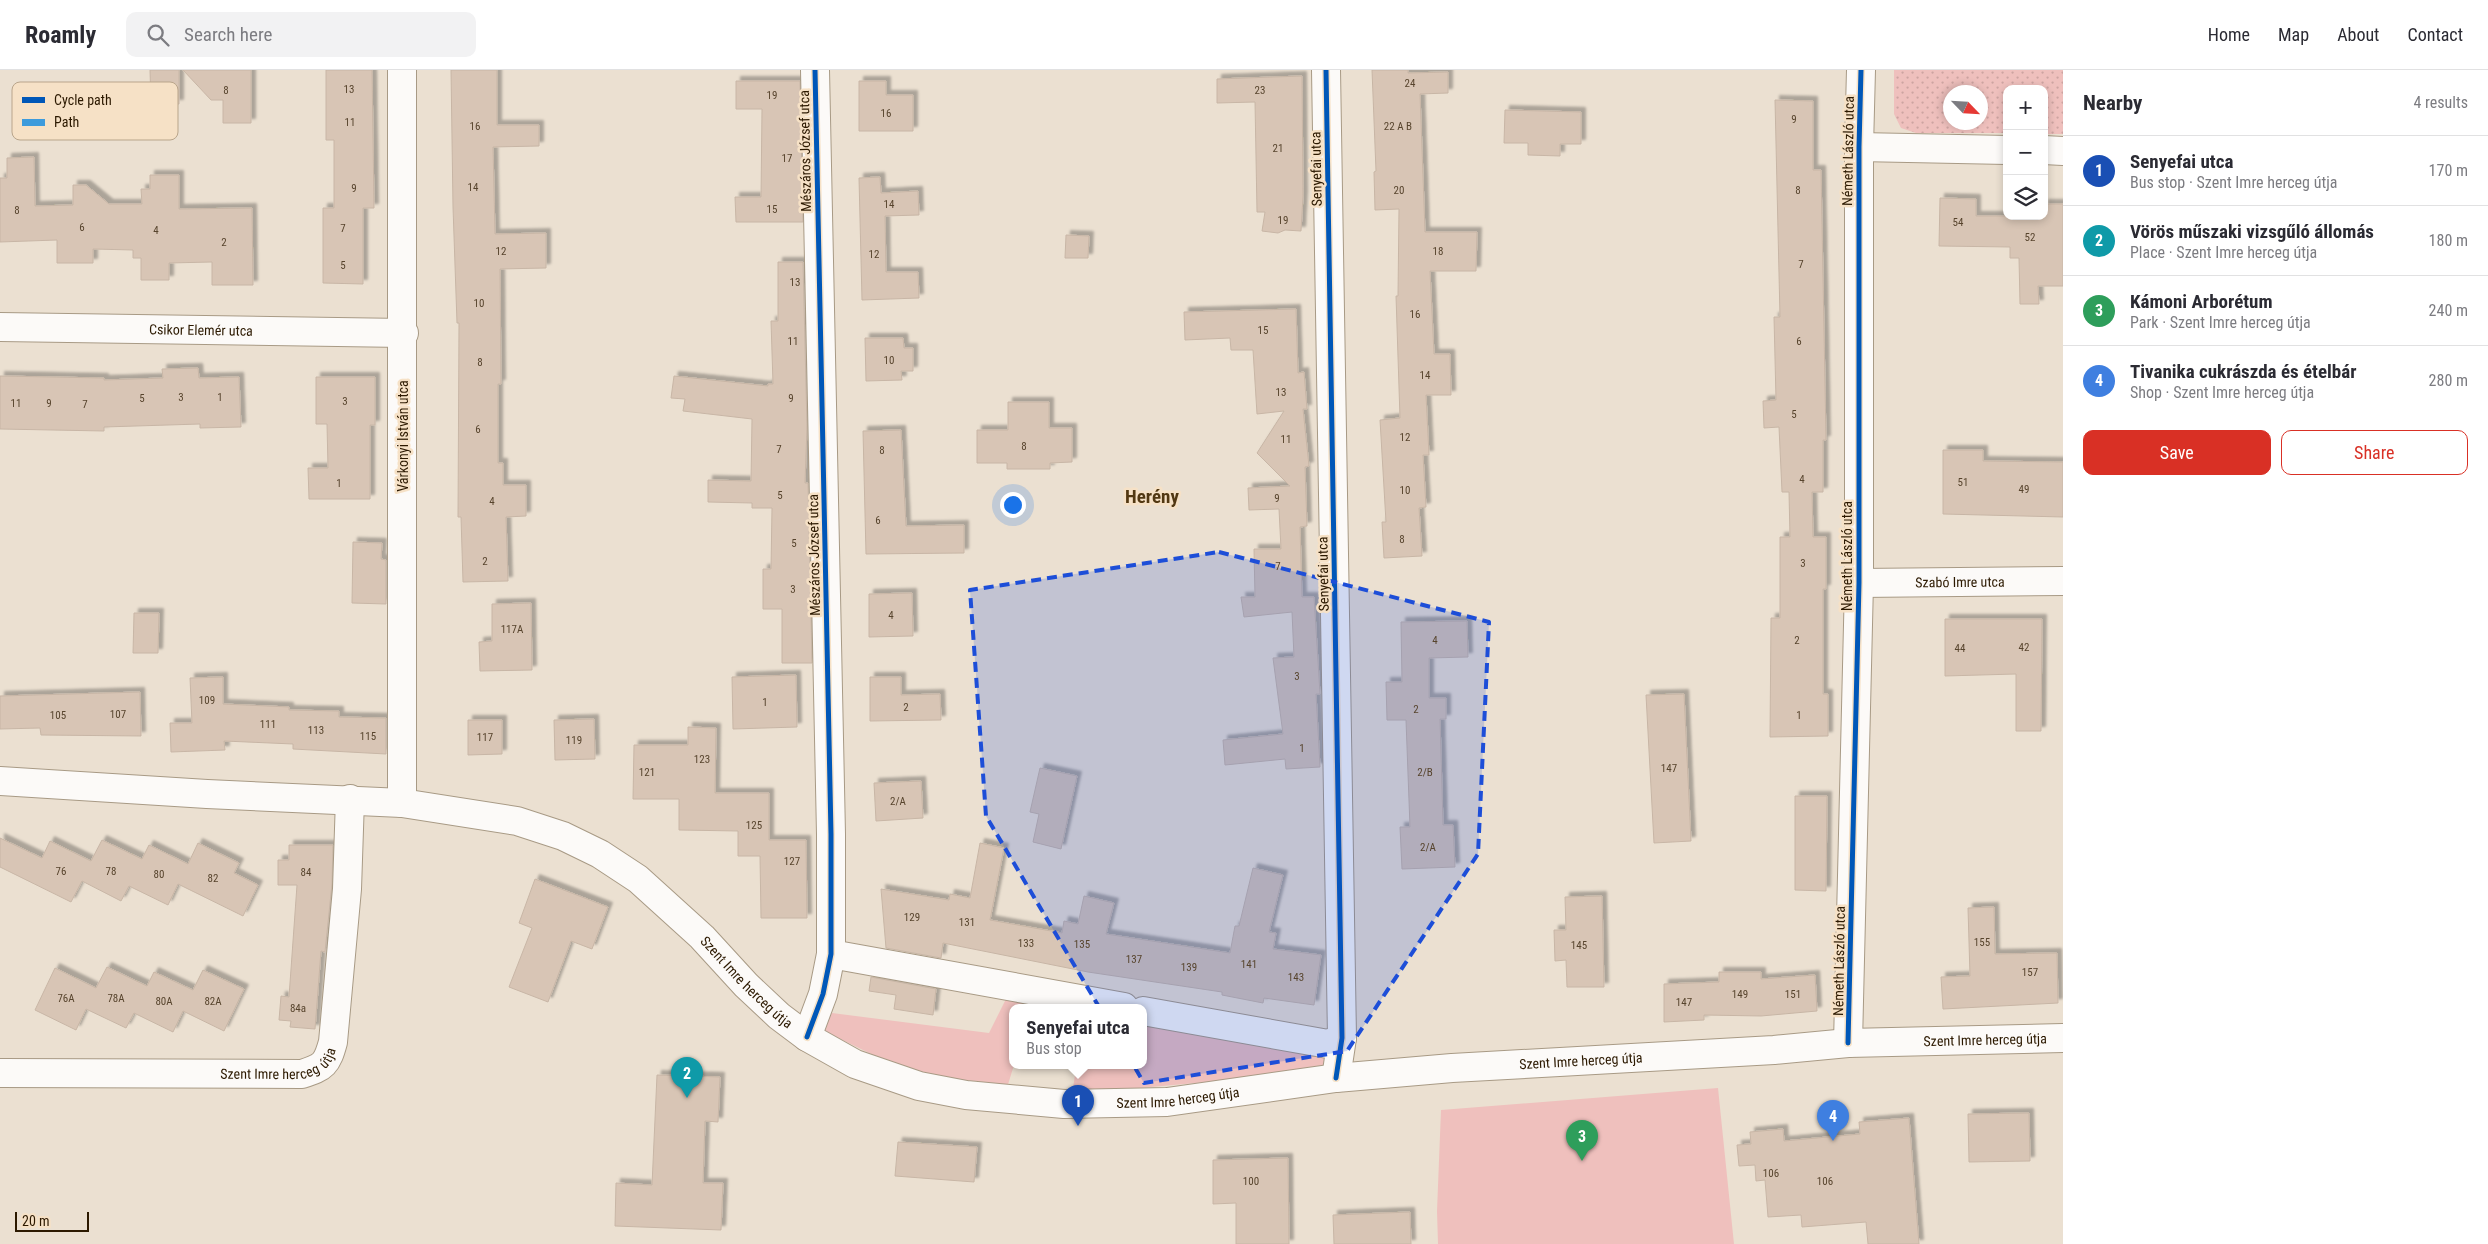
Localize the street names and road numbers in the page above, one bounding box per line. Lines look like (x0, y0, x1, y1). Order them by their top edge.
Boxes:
street label: Mészáros József utca (796, 90, 814, 212)
street label: Németh László utca (1839, 96, 1857, 206)
street label: Senyefai utca (1307, 132, 1325, 206)
street label: Csikor Elemér utca (149, 321, 253, 339)
street label: Várkonyi István utca (395, 380, 411, 492)
street label: Mészáros József utca (805, 494, 823, 616)
street label: Németh László utca (1839, 501, 1855, 611)
street label: Senyefai utca (1314, 537, 1332, 611)
street label: Szabó Imre utca (1915, 574, 2005, 590)
street label: Németh László utca (1830, 906, 1848, 1016)
street label: Szent Imre herceg útja (697, 933, 796, 1031)
street label: Szent Imre herceg útja (1923, 1030, 2047, 1049)
street label: Szent Imre herceg útja (220, 1046, 339, 1082)
street label: Szent Imre herceg útja (1519, 1049, 1643, 1072)
street label: Szent Imre herceg útja (1116, 1084, 1240, 1111)

